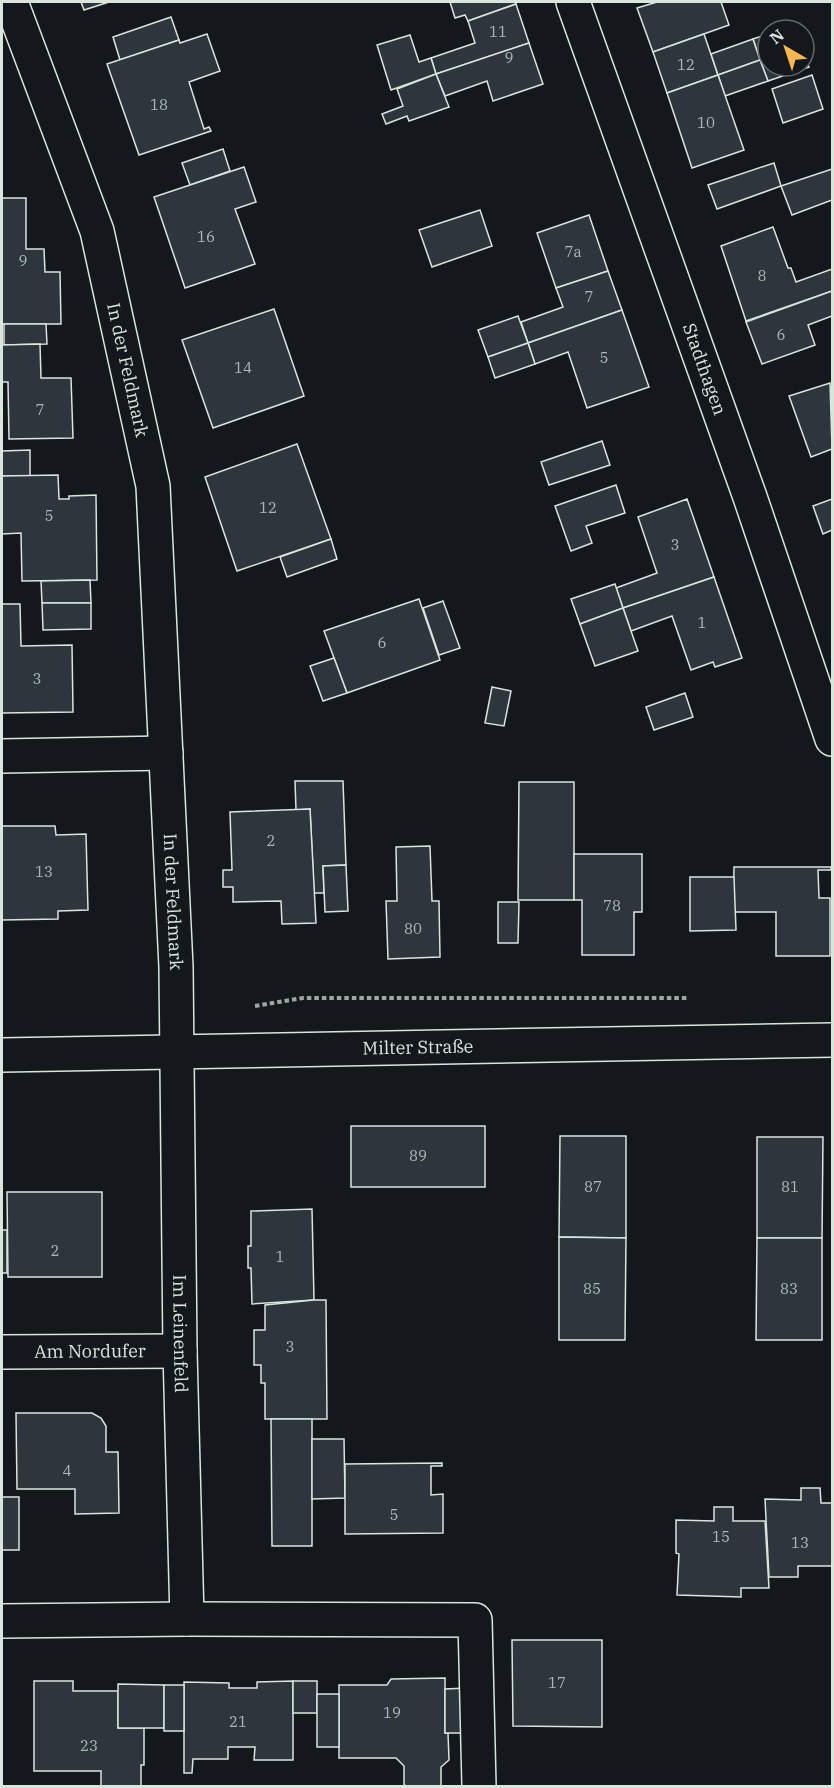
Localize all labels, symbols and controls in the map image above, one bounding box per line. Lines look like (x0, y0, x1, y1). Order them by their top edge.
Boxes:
north arrow (756, 18, 816, 78)
house number: 11 (489, 22, 507, 41)
text: N (765, 25, 788, 48)
house number: 9 (504, 48, 514, 67)
house number: 12 (677, 55, 695, 74)
house number: 18 (150, 95, 168, 114)
house number: 10 (697, 113, 715, 132)
house number: 16 (197, 227, 215, 246)
house number: 7a (564, 242, 582, 261)
house number: 9 (18, 251, 28, 270)
house number: 8 (757, 266, 767, 285)
house number: 7 (584, 287, 594, 306)
street label: In der Feldmark (102, 301, 154, 440)
street label: Stadthagen (678, 320, 732, 418)
house number: 6 (776, 325, 786, 344)
house number: 5 (599, 348, 609, 367)
house number: 14 (234, 358, 252, 377)
house number: 7 (35, 400, 45, 419)
house number: 12 (259, 498, 277, 517)
house number: 5 (44, 506, 54, 525)
house number: 3 (670, 535, 680, 554)
house number: 1 (697, 613, 707, 632)
house number: 6 (377, 633, 387, 652)
house number: 3 (32, 669, 42, 688)
house number: 2 (266, 831, 276, 850)
street label: In der Feldmark (159, 833, 188, 971)
house number: 13 (35, 862, 53, 881)
house number: 78 (603, 896, 621, 915)
house number: 80 (404, 919, 422, 938)
street label: Milter Straße (362, 1034, 474, 1059)
house number: 89 (409, 1146, 427, 1165)
house number: 87 (584, 1177, 602, 1196)
house number: 81 (781, 1177, 799, 1196)
house number: 2 (50, 1241, 60, 1260)
house number: 1 (275, 1247, 285, 1266)
street label: Im Leinenfeld (168, 1274, 193, 1393)
house number: 85 (583, 1279, 601, 1298)
house number: 83 (780, 1279, 798, 1298)
house number: 3 (285, 1337, 295, 1356)
street label: Am Nordufer (34, 1339, 146, 1363)
house number: 4 (62, 1461, 72, 1480)
house number: 5 (389, 1505, 399, 1524)
house number: 15 (712, 1527, 730, 1546)
house number: 13 (791, 1533, 809, 1552)
house number: 17 (548, 1673, 566, 1692)
house number: 19 (383, 1703, 401, 1722)
house number: 21 (229, 1712, 247, 1731)
house number: 23 (80, 1736, 98, 1755)

